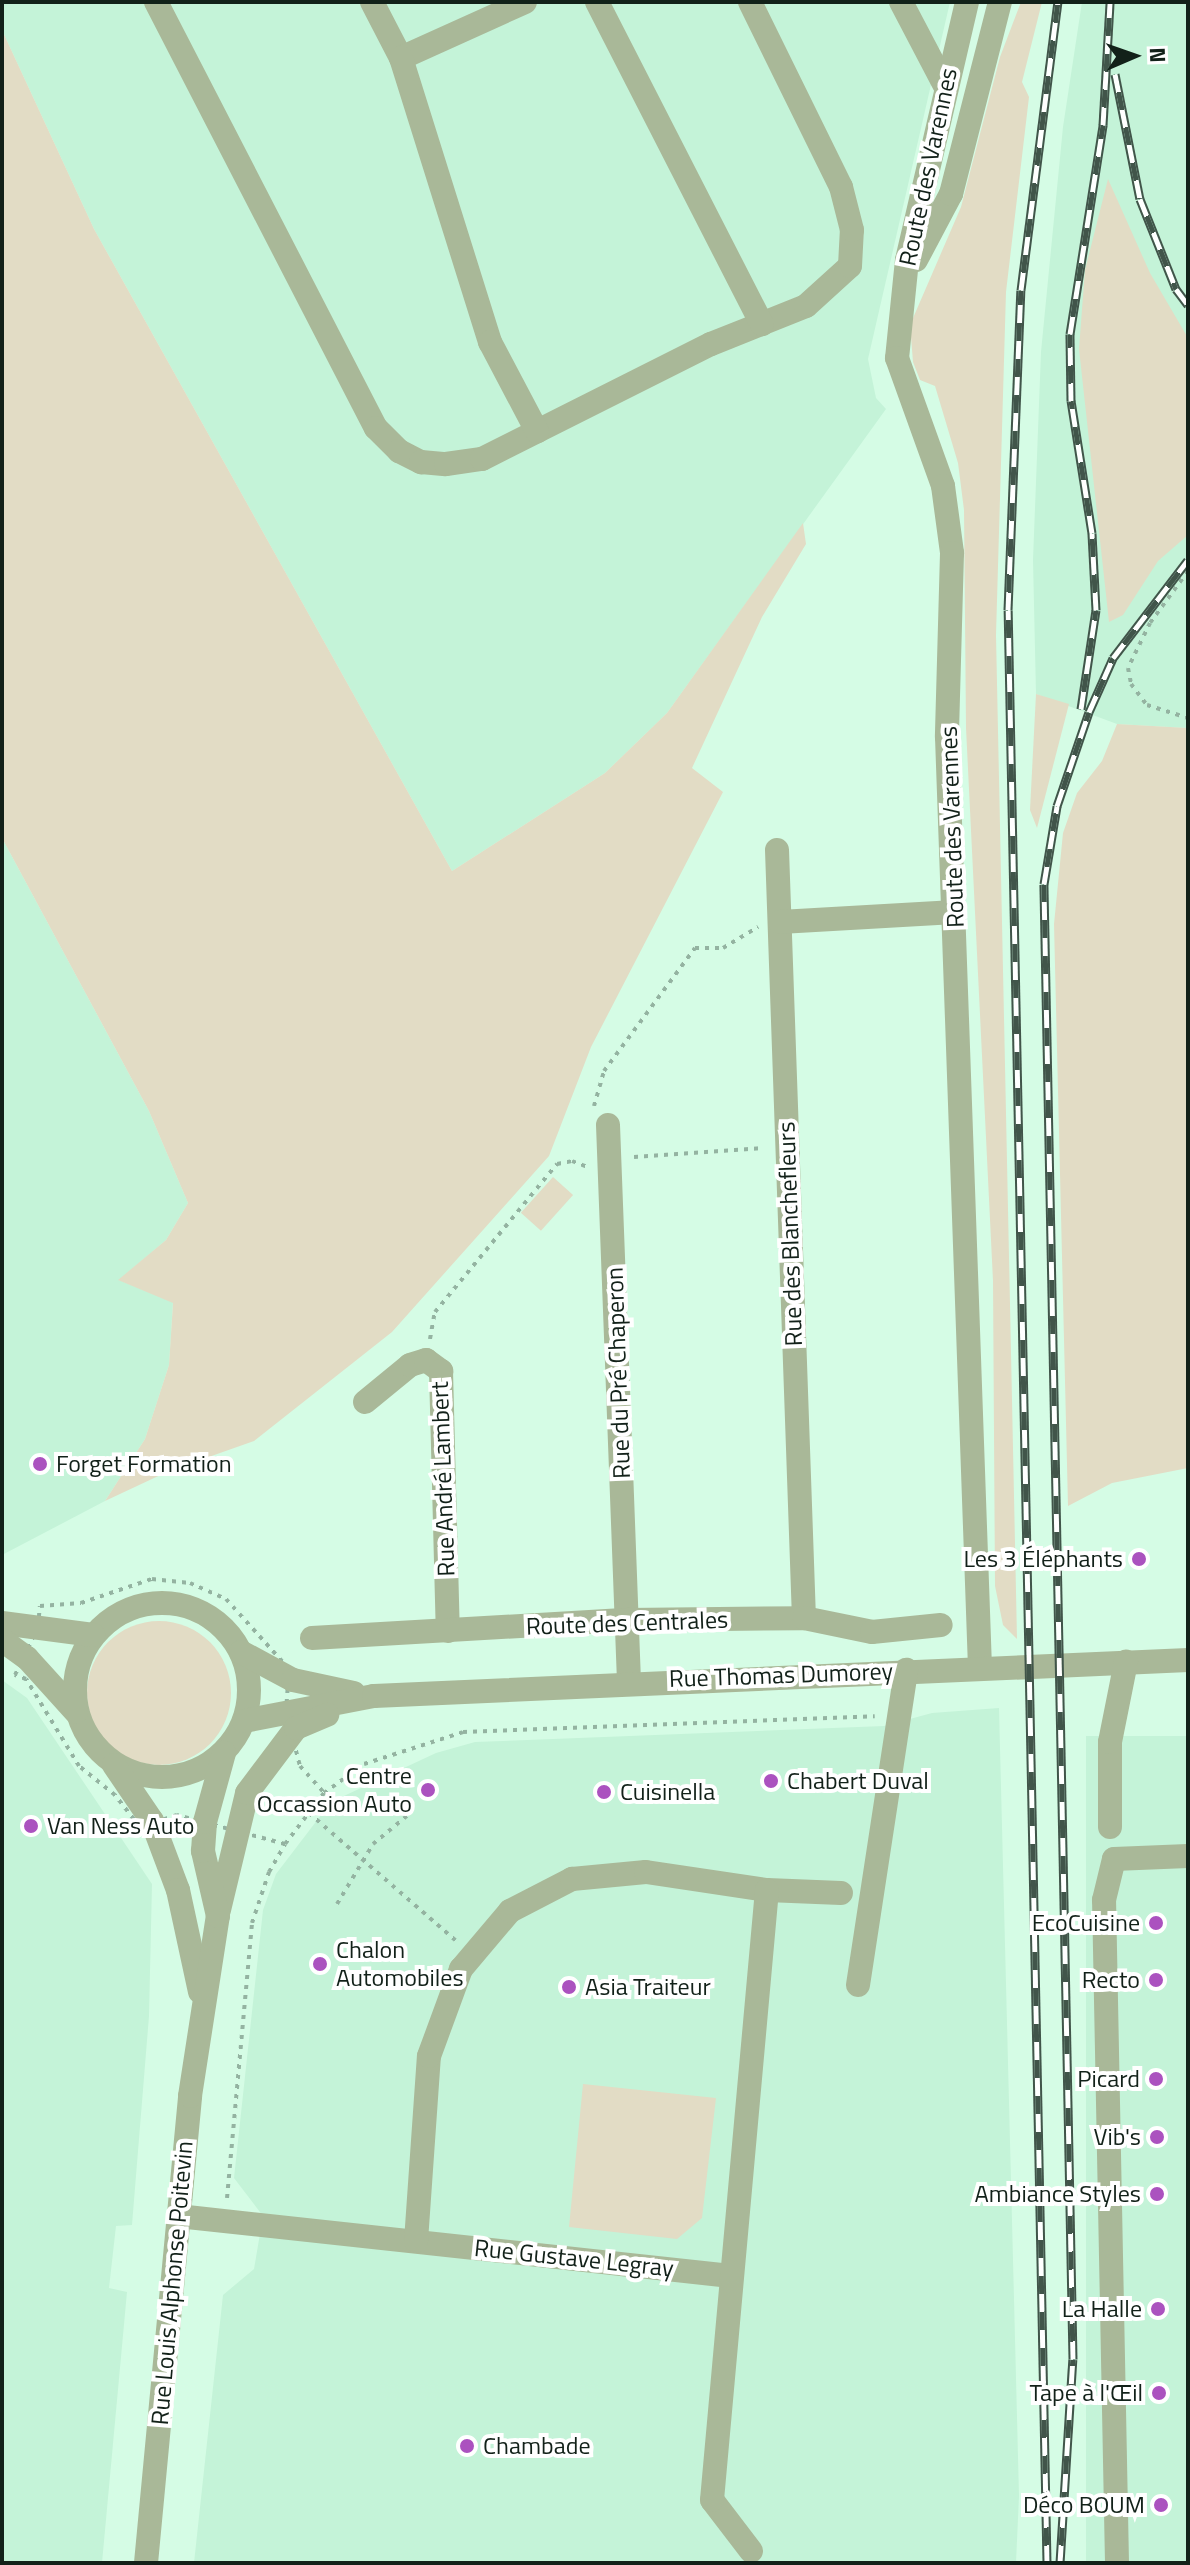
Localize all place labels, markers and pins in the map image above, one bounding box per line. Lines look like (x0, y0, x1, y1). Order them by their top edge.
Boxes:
place label: Forget Formation (56, 1450, 232, 1478)
marker: Forget Formation (31, 1455, 49, 1473)
place label: Les 3 Éléphants (963, 1545, 1123, 1573)
marker: Les 3 Éléphants (1130, 1550, 1148, 1568)
place label: Centre Occassion Auto (257, 1762, 412, 1818)
place label: Chabert Duval (787, 1767, 929, 1795)
marker: Chabert Duval (762, 1772, 780, 1790)
place label: Cuisinella (620, 1778, 715, 1806)
marker: Centre Occassion Auto (419, 1781, 437, 1799)
marker: Cuisinella (595, 1783, 613, 1801)
place label: Van Ness Auto (47, 1812, 194, 1840)
marker: Van Ness Auto (22, 1817, 40, 1835)
place label: EcoCuisine (1032, 1909, 1140, 1937)
marker: EcoCuisine (1147, 1914, 1165, 1932)
place label: Chalon Automobiles (336, 1936, 464, 1992)
marker: Chalon Automobiles (311, 1955, 329, 1973)
place label: Recto (1082, 1966, 1140, 1994)
marker: Recto (1147, 1971, 1165, 1989)
place label: Asia Traiteur (585, 1973, 711, 2001)
marker: Asia Traiteur (560, 1978, 578, 1996)
place label: Picard (1077, 2065, 1140, 2093)
marker: Picard (1147, 2070, 1165, 2088)
place label: Vib's (1094, 2123, 1141, 2151)
marker: Vib's (1148, 2128, 1166, 2146)
place label: Ambiance Styles (974, 2180, 1141, 2208)
marker: Ambiance Styles (1148, 2185, 1166, 2203)
place label: La Halle (1062, 2295, 1142, 2323)
marker: La Halle (1149, 2300, 1167, 2318)
place label: Tape à l'Œil (1030, 2379, 1143, 2407)
marker: Tape à l'Œil (1150, 2384, 1168, 2402)
place label: Chambade (483, 2432, 590, 2460)
marker: Chambade (458, 2437, 476, 2455)
place label: Déco BOUM (1023, 2491, 1145, 2519)
marker: Déco BOUM (1152, 2496, 1170, 2514)

